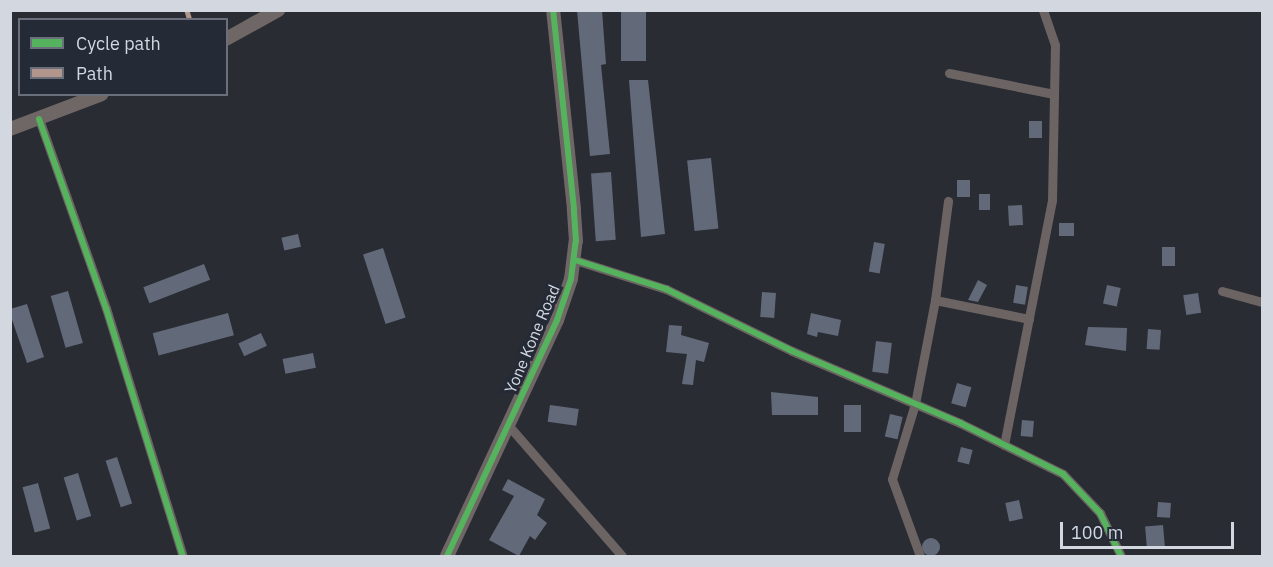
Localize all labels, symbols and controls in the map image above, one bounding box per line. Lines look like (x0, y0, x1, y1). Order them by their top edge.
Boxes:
legend (18, 18, 228, 96)
text: Cycle path (76, 32, 161, 55)
text: Path (76, 62, 113, 85)
street label: Yone Kone Road (500, 282, 564, 396)
scale bar (1063, 510, 1237, 548)
text: 100 m (1071, 521, 1123, 544)

